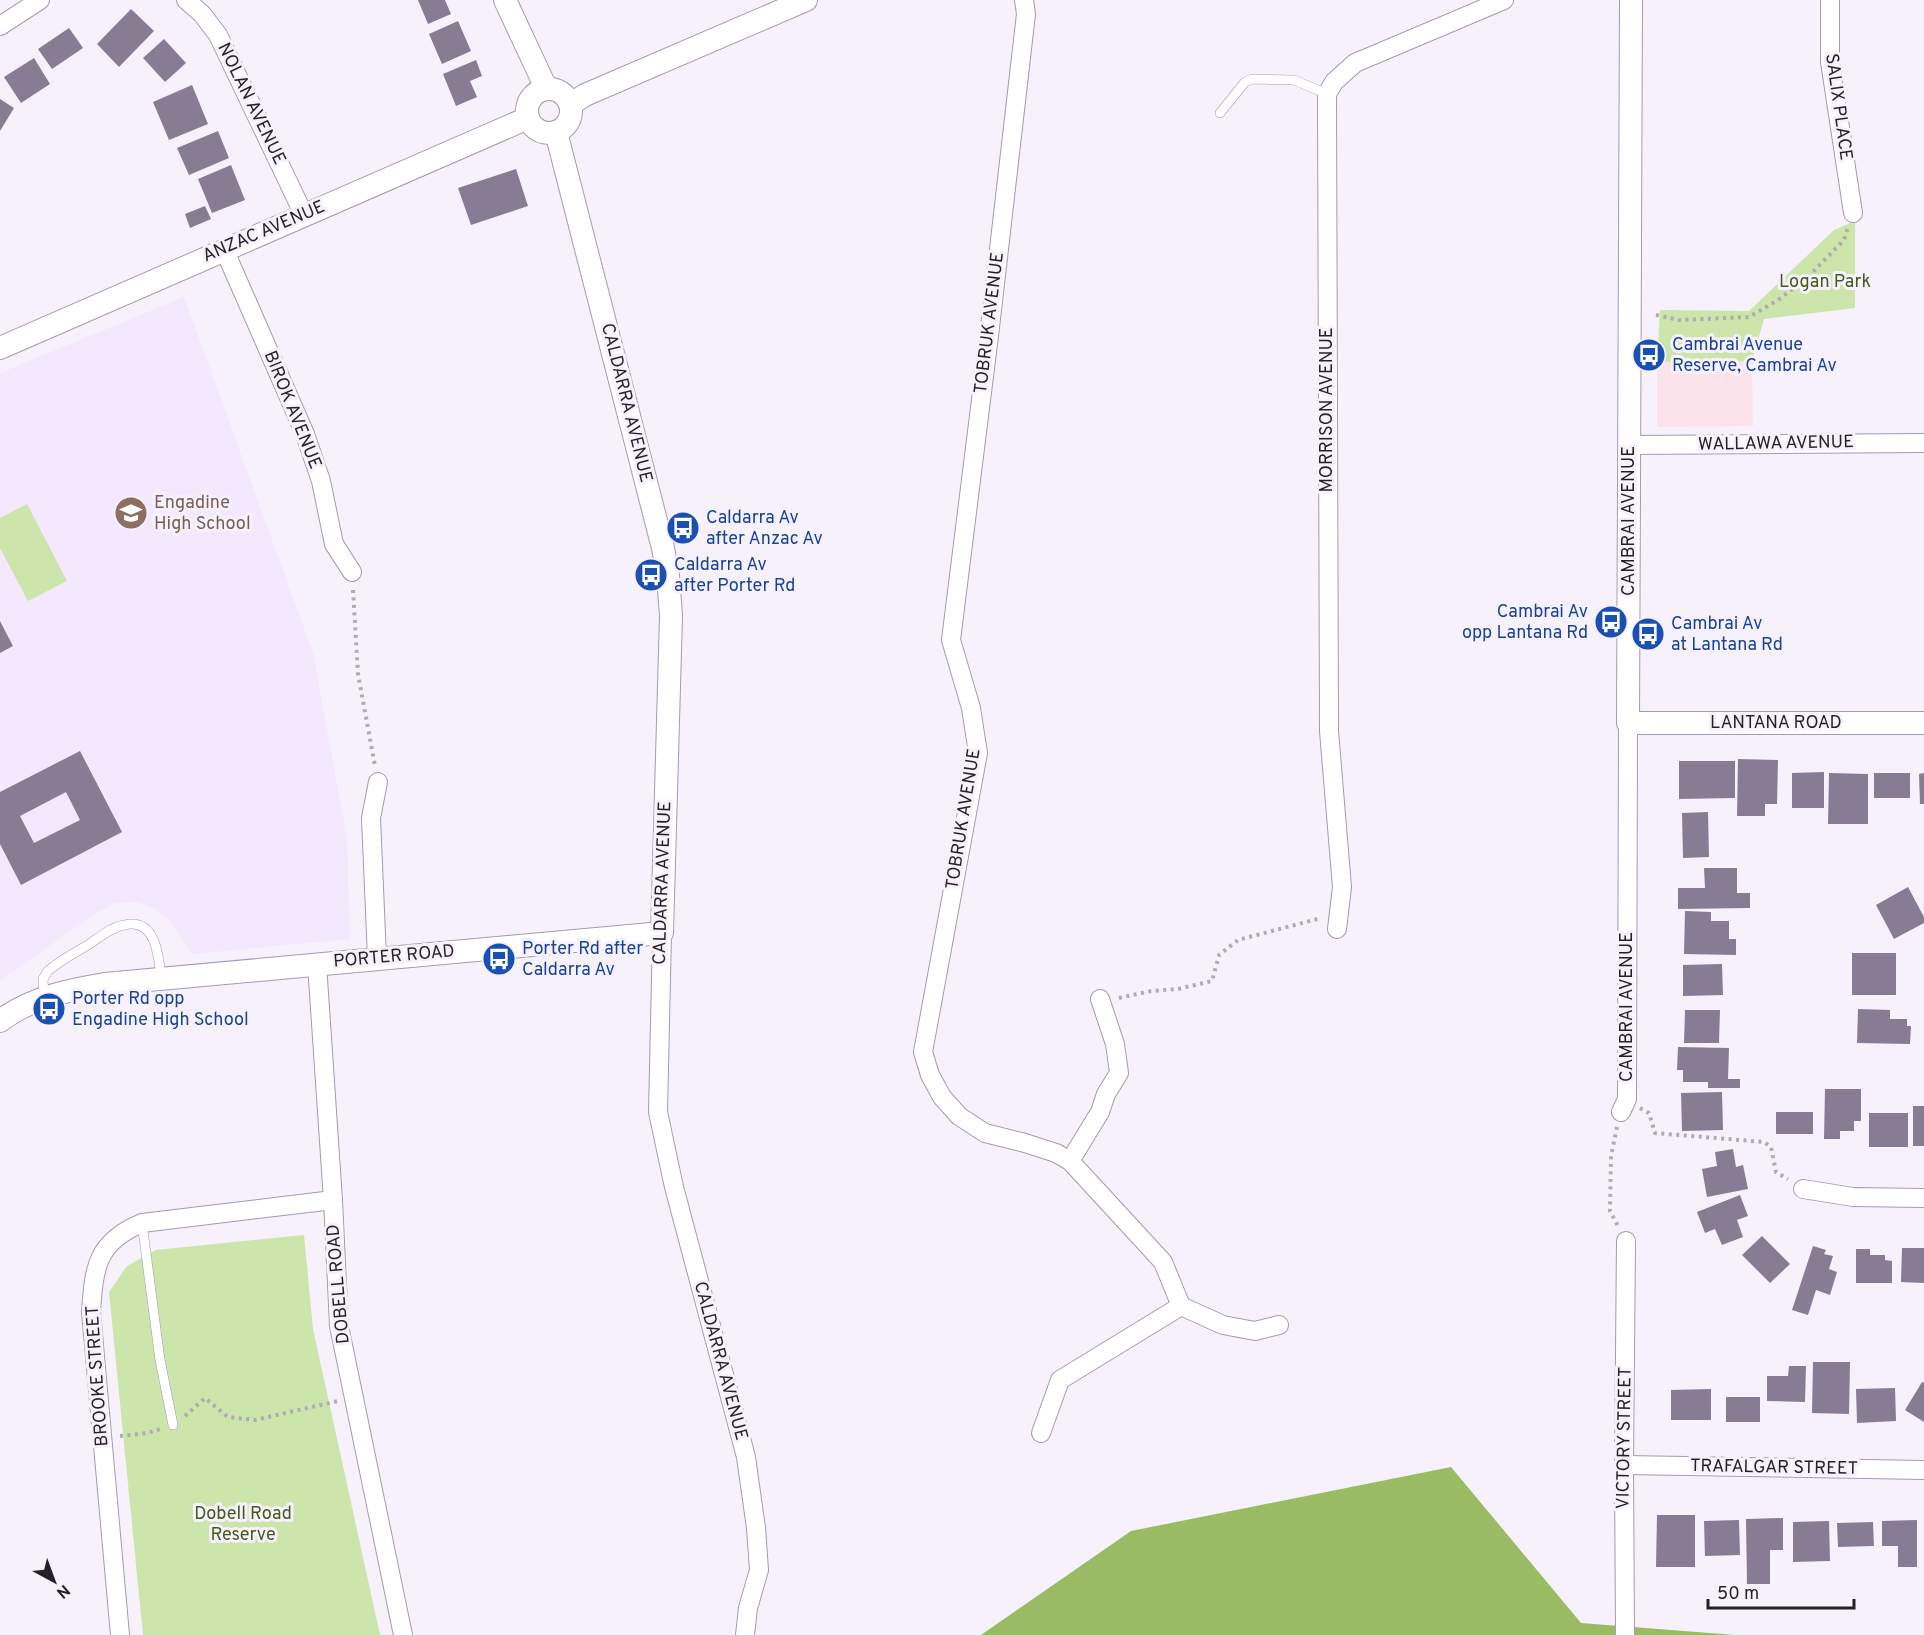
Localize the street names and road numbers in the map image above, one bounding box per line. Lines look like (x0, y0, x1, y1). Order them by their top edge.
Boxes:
street label: NOLAN AVENUE (212, 39, 290, 169)
street label: SALIX PLACE (1819, 52, 1857, 162)
street label: ANZAC AVENUE (199, 196, 329, 268)
street label: TOBRUK AVENUE (970, 251, 1010, 395)
street label: CALDARRA AVENUE (595, 321, 657, 485)
street label: MORRISON AVENUE (1316, 327, 1339, 493)
street label: BIROK AVENUE (258, 347, 326, 473)
street label: WALLAWA AVENUE (1698, 431, 1854, 457)
street label: CAMBRAI AVENUE (1618, 446, 1641, 596)
street label: LANTANA ROAD (1710, 712, 1842, 735)
street label: TOBRUK AVENUE (941, 747, 987, 891)
street label: CALDARRA AVENUE (649, 801, 677, 965)
street label: CAMBRAI AVENUE (1616, 932, 1639, 1082)
street label: PORTER ROAD (332, 940, 456, 974)
street label: DOBELL ROAD (322, 1223, 356, 1345)
street label: CALDARRA AVENUE (688, 1279, 752, 1443)
street label: BROOKE STREET (82, 1305, 114, 1447)
street label: VICTORY STREET (1612, 1367, 1638, 1509)
street label: TRAFALGAR STREET (1690, 1455, 1858, 1481)

